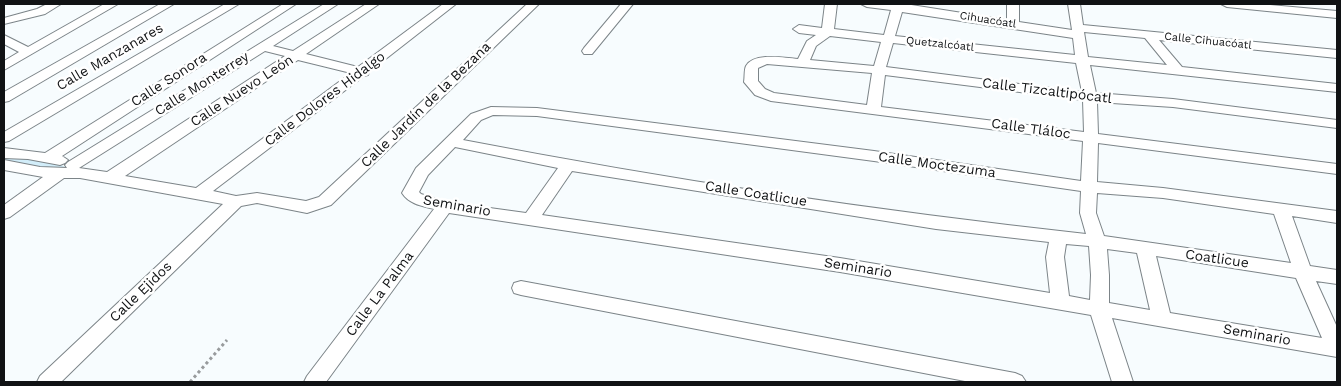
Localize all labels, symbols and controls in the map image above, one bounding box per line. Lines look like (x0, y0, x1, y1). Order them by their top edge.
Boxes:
street label: Cihuacóatl (959, 9, 1017, 31)
street label: Calle Manzanares (54, 20, 166, 94)
street label: Calle Cihuacóatl (1164, 30, 1252, 52)
street label: Quetzalcóatl (905, 34, 975, 54)
street label: Calle Jardín de la Bezana (358, 39, 494, 171)
street label: Calle Monterrey (152, 48, 252, 120)
street label: Calle Dolores Hidalgo (261, 48, 389, 150)
street label: Calle Sonora (128, 49, 210, 111)
street label: Calle Nuevo León (187, 51, 297, 131)
street label: Calle Tizcaltipócatl (981, 75, 1113, 107)
street label: Calle Tláloc (990, 115, 1072, 143)
street label: Calle Moctezuma (877, 148, 997, 182)
street label: Calle Coatlicue (704, 178, 808, 210)
street label: Seminario (422, 192, 492, 220)
street label: Coatlicue (1184, 246, 1250, 272)
street label: Calle La Palma (343, 248, 417, 340)
street label: Seminario (823, 254, 893, 282)
street label: Calle Ejidos (106, 258, 176, 326)
street label: Seminario (1222, 321, 1292, 349)

